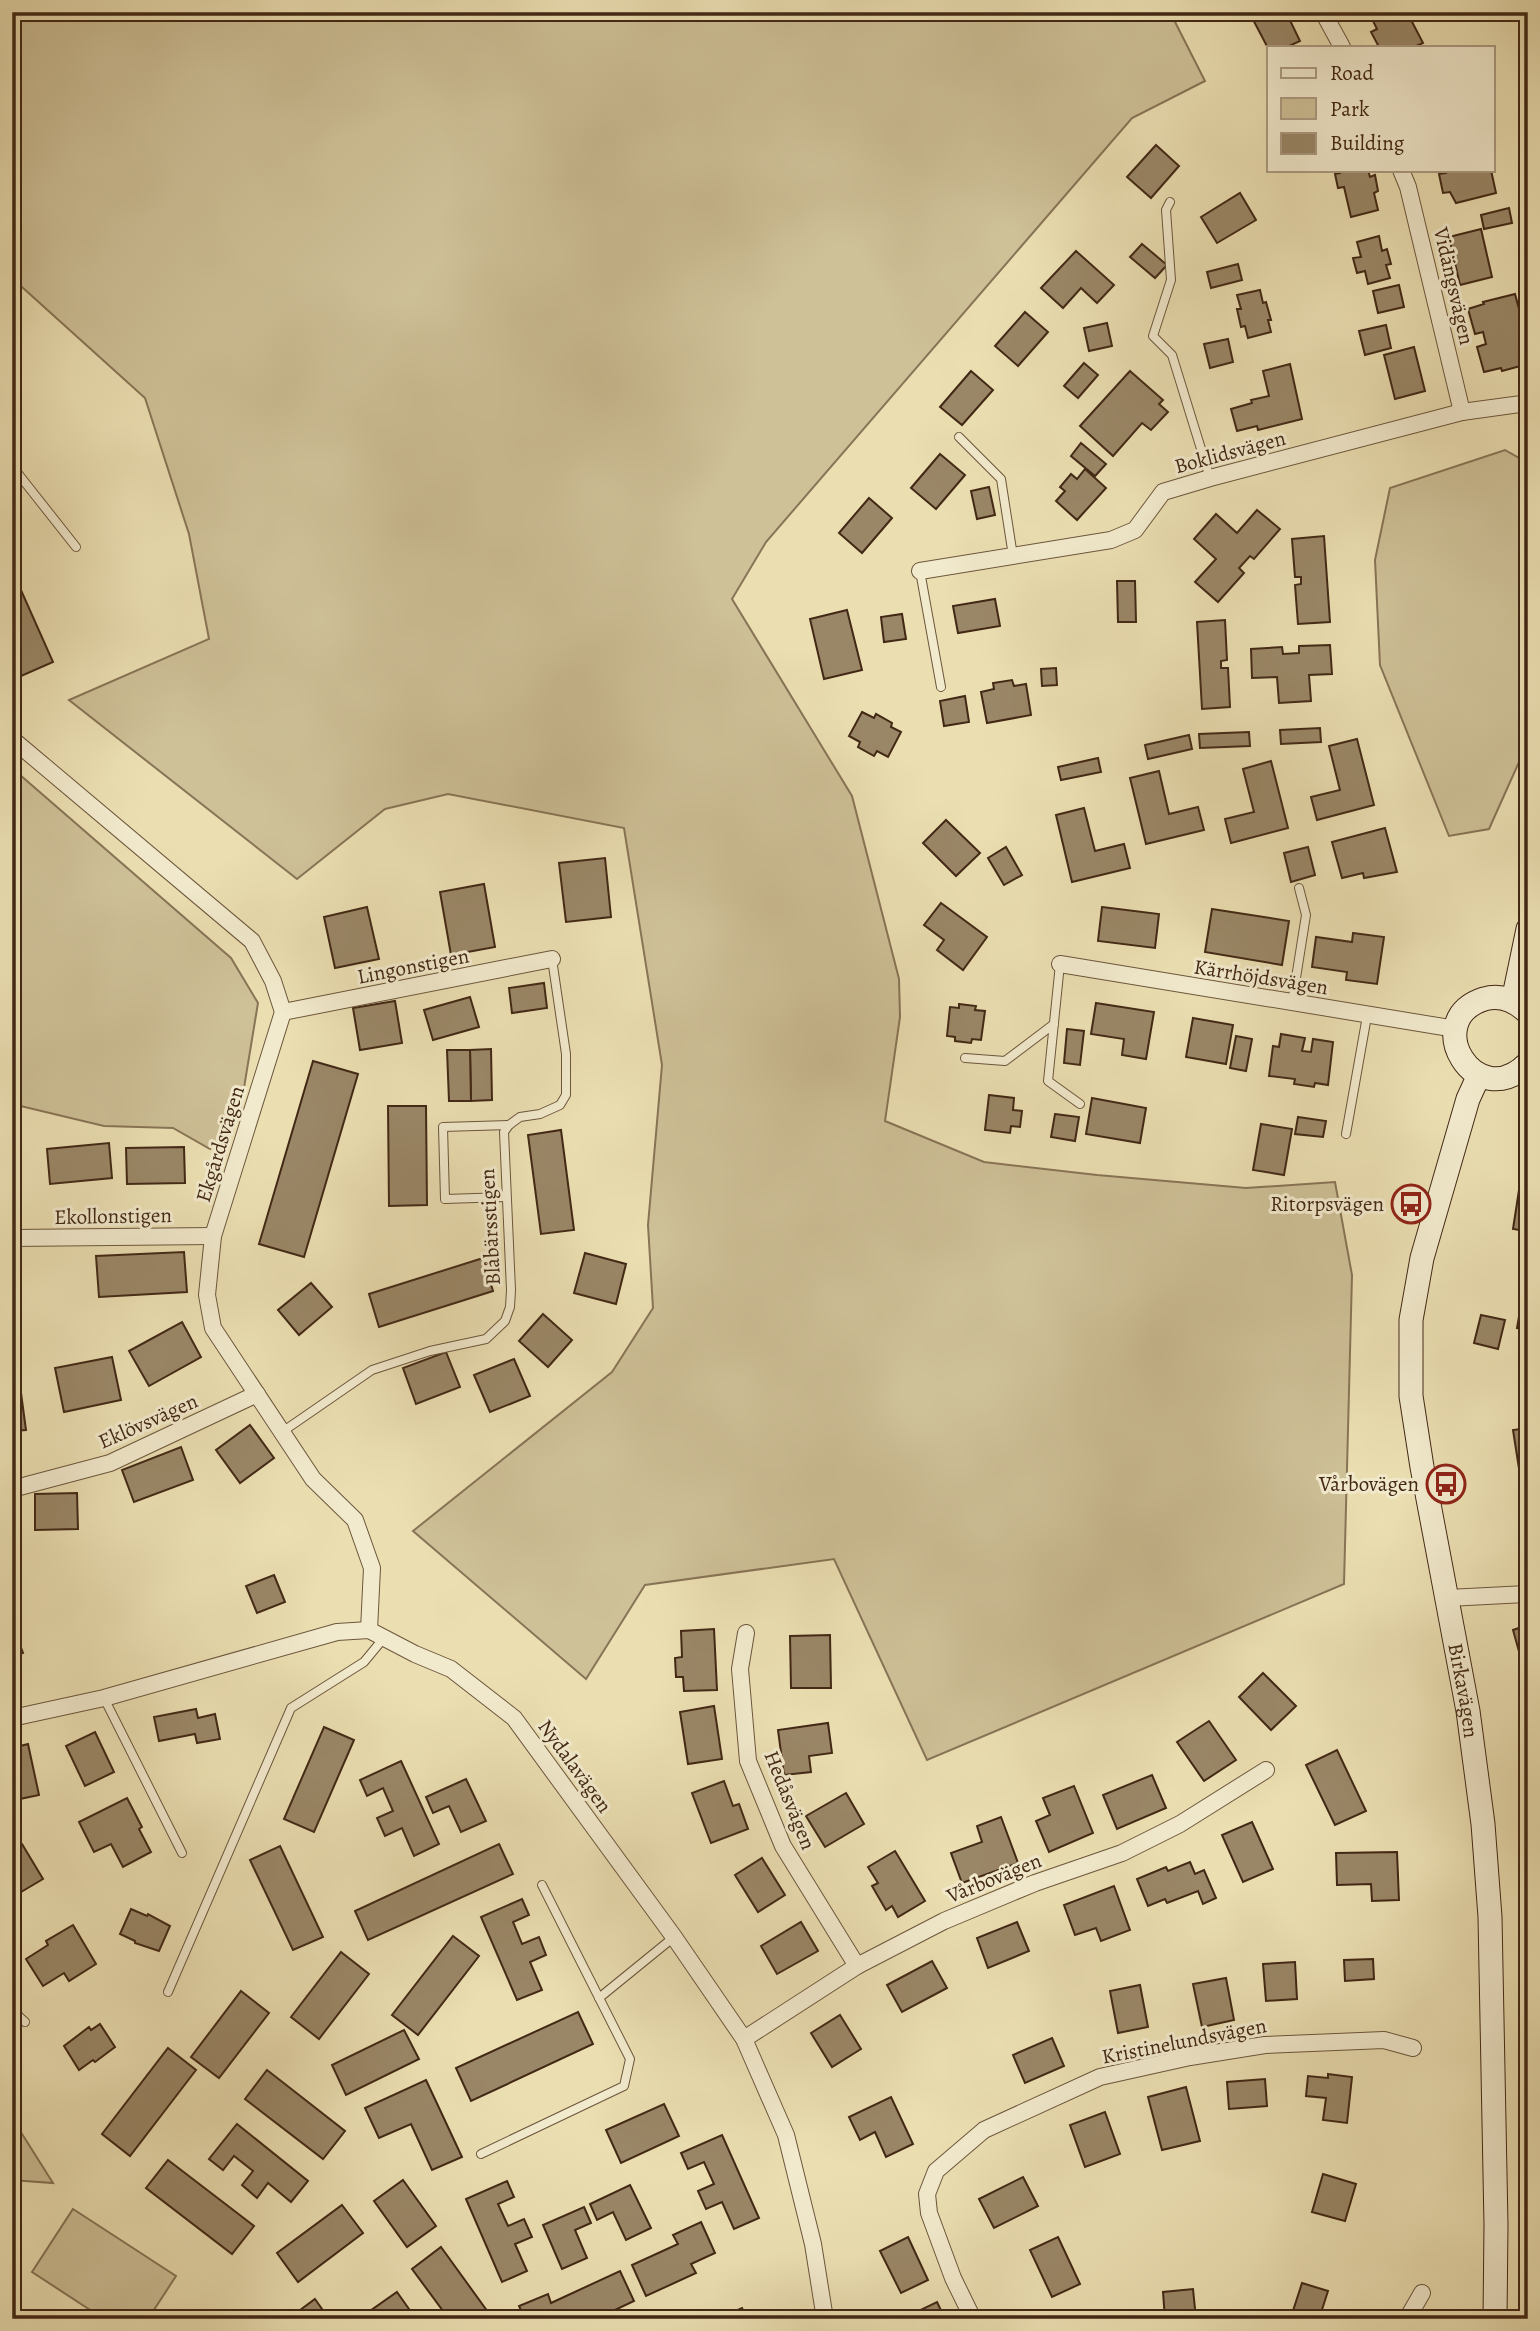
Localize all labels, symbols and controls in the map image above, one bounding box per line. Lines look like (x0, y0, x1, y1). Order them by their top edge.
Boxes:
legend (1267, 46, 1494, 172)
text: Road (1330, 59, 1374, 87)
text: Park (1330, 95, 1370, 123)
text: Building (1330, 129, 1405, 157)
street label: Vidängsvägen (1427, 224, 1481, 347)
street label: Boklidsvägen (1171, 424, 1289, 480)
street label: Lingonstigen (355, 941, 471, 991)
street label: Kärrhöjdsvägen (1192, 953, 1330, 1001)
street label: Ekgårdsvägen (189, 1082, 251, 1206)
street label: Blåbärsstigen (473, 1168, 507, 1286)
bus stop icon: Ritorpsvägen (1390, 1183, 1432, 1225)
place label: Ritorpsvägen (1270, 1190, 1384, 1218)
street label: Ekollonstigen (54, 1201, 172, 1231)
street label: Eklövsvägen (94, 1387, 202, 1455)
bus stop icon: Vårbovägen (1425, 1463, 1467, 1505)
place label: Vårbovägen (1318, 1470, 1419, 1498)
street label: Birkavägen (1441, 1641, 1485, 1740)
street label: Nydalavägen (532, 1714, 618, 1818)
street label: Hedåsvägen (757, 1746, 823, 1854)
street label: Vårbovägen (941, 1846, 1046, 1910)
street label: Kristinelundsvägen (1099, 2011, 1269, 2071)

